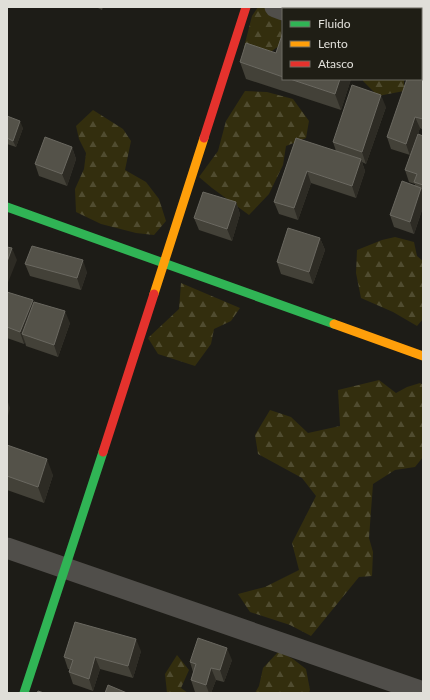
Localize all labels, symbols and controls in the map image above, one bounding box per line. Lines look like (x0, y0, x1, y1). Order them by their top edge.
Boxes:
legend (282, 8, 422, 80)
text: Fluido (318, 16, 351, 31)
text: Lento (318, 36, 348, 51)
text: Atasco (318, 56, 354, 71)

